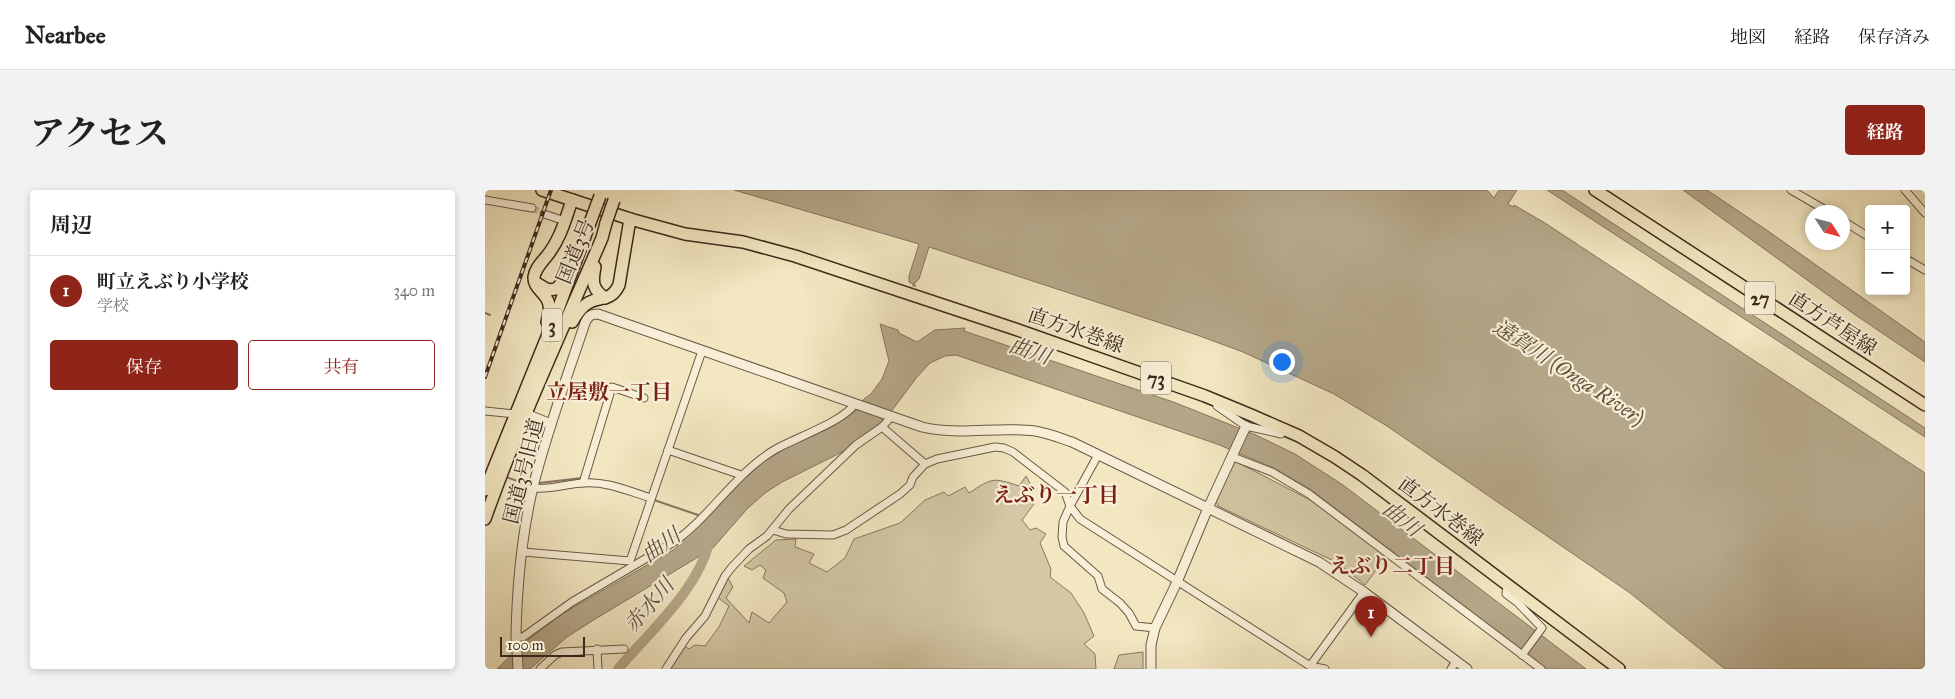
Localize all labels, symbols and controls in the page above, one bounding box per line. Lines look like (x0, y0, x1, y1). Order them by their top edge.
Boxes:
text: Nearbee (25, 20, 106, 50)
text: 地図 (1730, 26, 1766, 48)
text: 経路 (1794, 26, 1830, 48)
text: 保存済み (1858, 26, 1930, 48)
button: 経路 (1845, 105, 1925, 155)
text: アクセス (30, 112, 169, 155)
north arrow (1805, 205, 1850, 250)
map controls (1865, 205, 1910, 295)
button: + (1865, 205, 1910, 250)
text: 周辺 (50, 212, 92, 238)
street label: 国道3号 (551, 215, 599, 287)
button: − (1865, 250, 1910, 295)
text: 町立えぶり小学校 (97, 270, 249, 293)
text: 1 (63, 281, 69, 300)
text: 340 m (393, 281, 435, 300)
road number: 27 (1745, 282, 1775, 315)
street label: 直方芦屋線 (1785, 286, 1881, 360)
text: 学校 (97, 296, 129, 315)
street label: 直方水巻線 (1025, 302, 1127, 358)
road number: 3 (542, 308, 562, 342)
water label: 遠賀川 (Onga River) (1489, 313, 1650, 431)
water label: 曲川 (1006, 332, 1056, 371)
button: 保存 (50, 340, 238, 390)
button: 共有 (248, 340, 435, 390)
your location (1269, 349, 1295, 375)
road number: 73 (1141, 362, 1171, 394)
district label: 立屋敷一丁目 (546, 379, 672, 405)
street label: 国道3号旧道 (498, 416, 548, 526)
street label: 直方水巻線 (1394, 471, 1488, 551)
district label: えぶり一丁目 (993, 482, 1119, 508)
water label: 曲川 (1377, 496, 1428, 543)
water label: 曲川 (636, 521, 687, 568)
district label: えぶり二丁目 (1329, 553, 1455, 579)
water label: 赤水川 (619, 571, 681, 637)
pin: 1 (1355, 596, 1387, 637)
scale bar (500, 634, 585, 657)
text: 100 m (507, 637, 544, 654)

